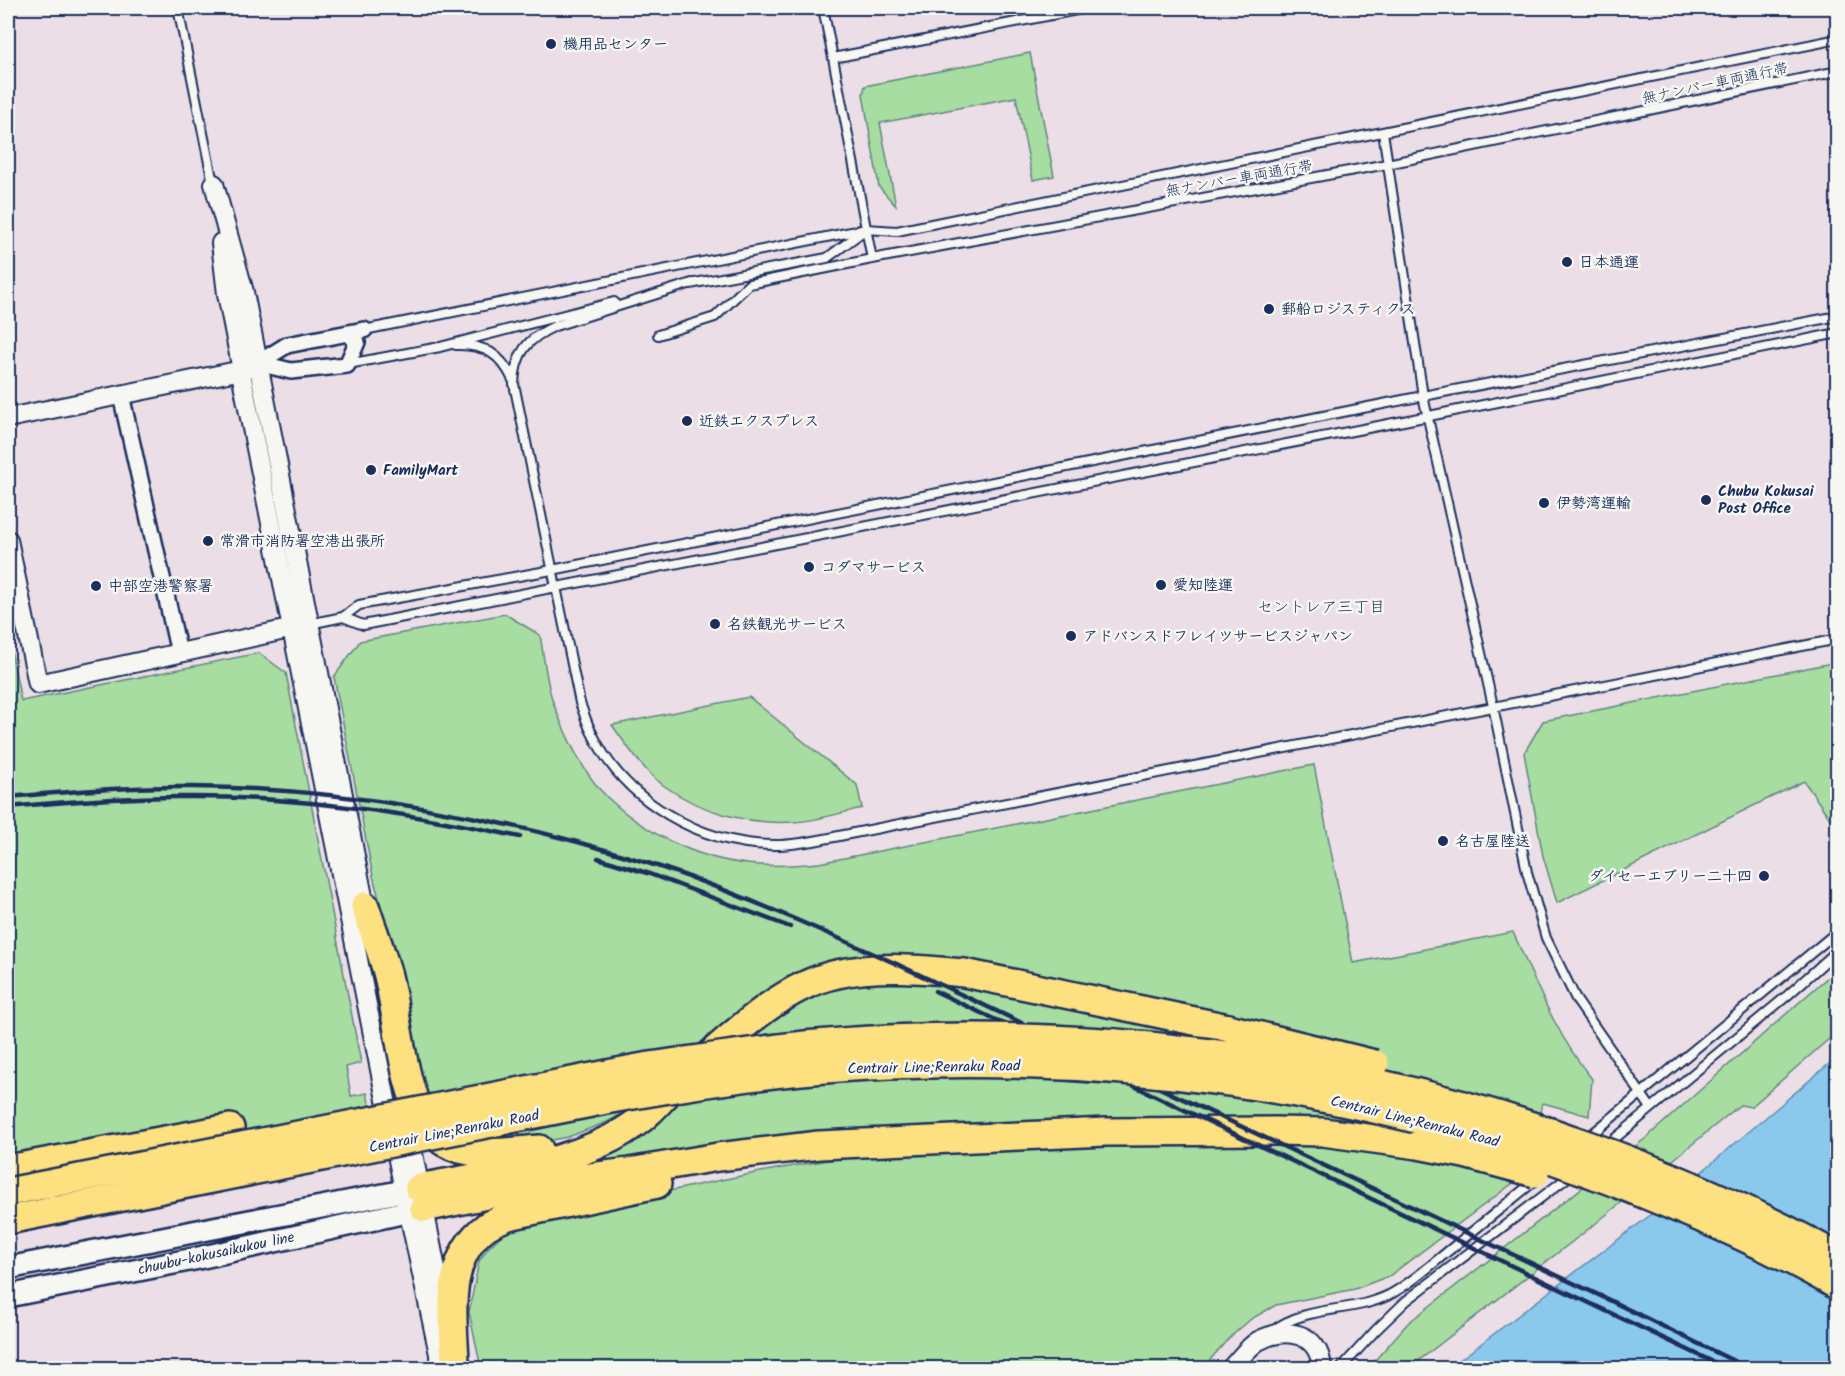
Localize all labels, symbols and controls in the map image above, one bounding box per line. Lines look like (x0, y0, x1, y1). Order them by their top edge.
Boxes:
place label: 機用品センター (563, 33, 668, 57)
marker: 機用品センター (544, 37, 558, 51)
street label: 無ナンバー車両通行帯 (1640, 57, 1791, 111)
street label: 無ナンバー車両通行帯 (1164, 154, 1315, 204)
place label: 日本通運 (1579, 251, 1639, 275)
marker: 日本通運 (1560, 255, 1574, 269)
place label: 郵船ロジスティクス (1281, 298, 1415, 322)
marker: 郵船ロジスティクス (1262, 302, 1276, 316)
place label: 近鉄エクスプレス (699, 410, 819, 434)
marker: 近鉄エクスプレス (680, 414, 694, 428)
place label: FamilyMart (383, 459, 458, 483)
marker: FamilyMart (364, 463, 378, 477)
place label: Chubu Kokusai Post Office (1718, 480, 1815, 521)
place label: 伊勢湾運輸 (1556, 492, 1631, 516)
marker: Chubu Kokusai Post Office (1699, 493, 1713, 507)
marker: 伊勢湾運輸 (1537, 496, 1551, 510)
place label: 常滑市消防署空港出張所 (220, 530, 385, 554)
marker: 常滑市消防署空港出張所 (201, 534, 215, 548)
place label: コダマサービス (821, 556, 926, 580)
marker: コダマサービス (802, 560, 816, 574)
place label: 愛知陸運 (1173, 574, 1233, 598)
place label: 中部空港警察署 (108, 575, 213, 599)
marker: 愛知陸運 (1154, 578, 1168, 592)
marker: 中部空港警察署 (89, 579, 103, 593)
district label: セントレア三丁目 (1257, 595, 1385, 620)
place label: 名鉄観光サービス (727, 613, 847, 637)
marker: 名鉄観光サービス (708, 617, 722, 631)
place label: アドバンスドフレイツサービスジャパン (1083, 625, 1353, 649)
marker: アドバンスドフレイツサービスジャパン (1064, 629, 1078, 643)
place label: 名古屋陸送 (1455, 830, 1530, 854)
marker: 名古屋陸送 (1436, 834, 1450, 848)
place label: ダイセーエブリー二十四 (1588, 865, 1752, 889)
marker: ダイセーエブリー二十四 (1757, 869, 1771, 883)
street label: Centrair Line;Renraku Road (847, 1054, 1021, 1082)
street label: Centrair Line;Renraku Road (1328, 1089, 1502, 1155)
street label: Centrair Line;Renraku Road (367, 1104, 542, 1160)
street label: chuubu-kokusaikukou line (136, 1226, 297, 1282)

